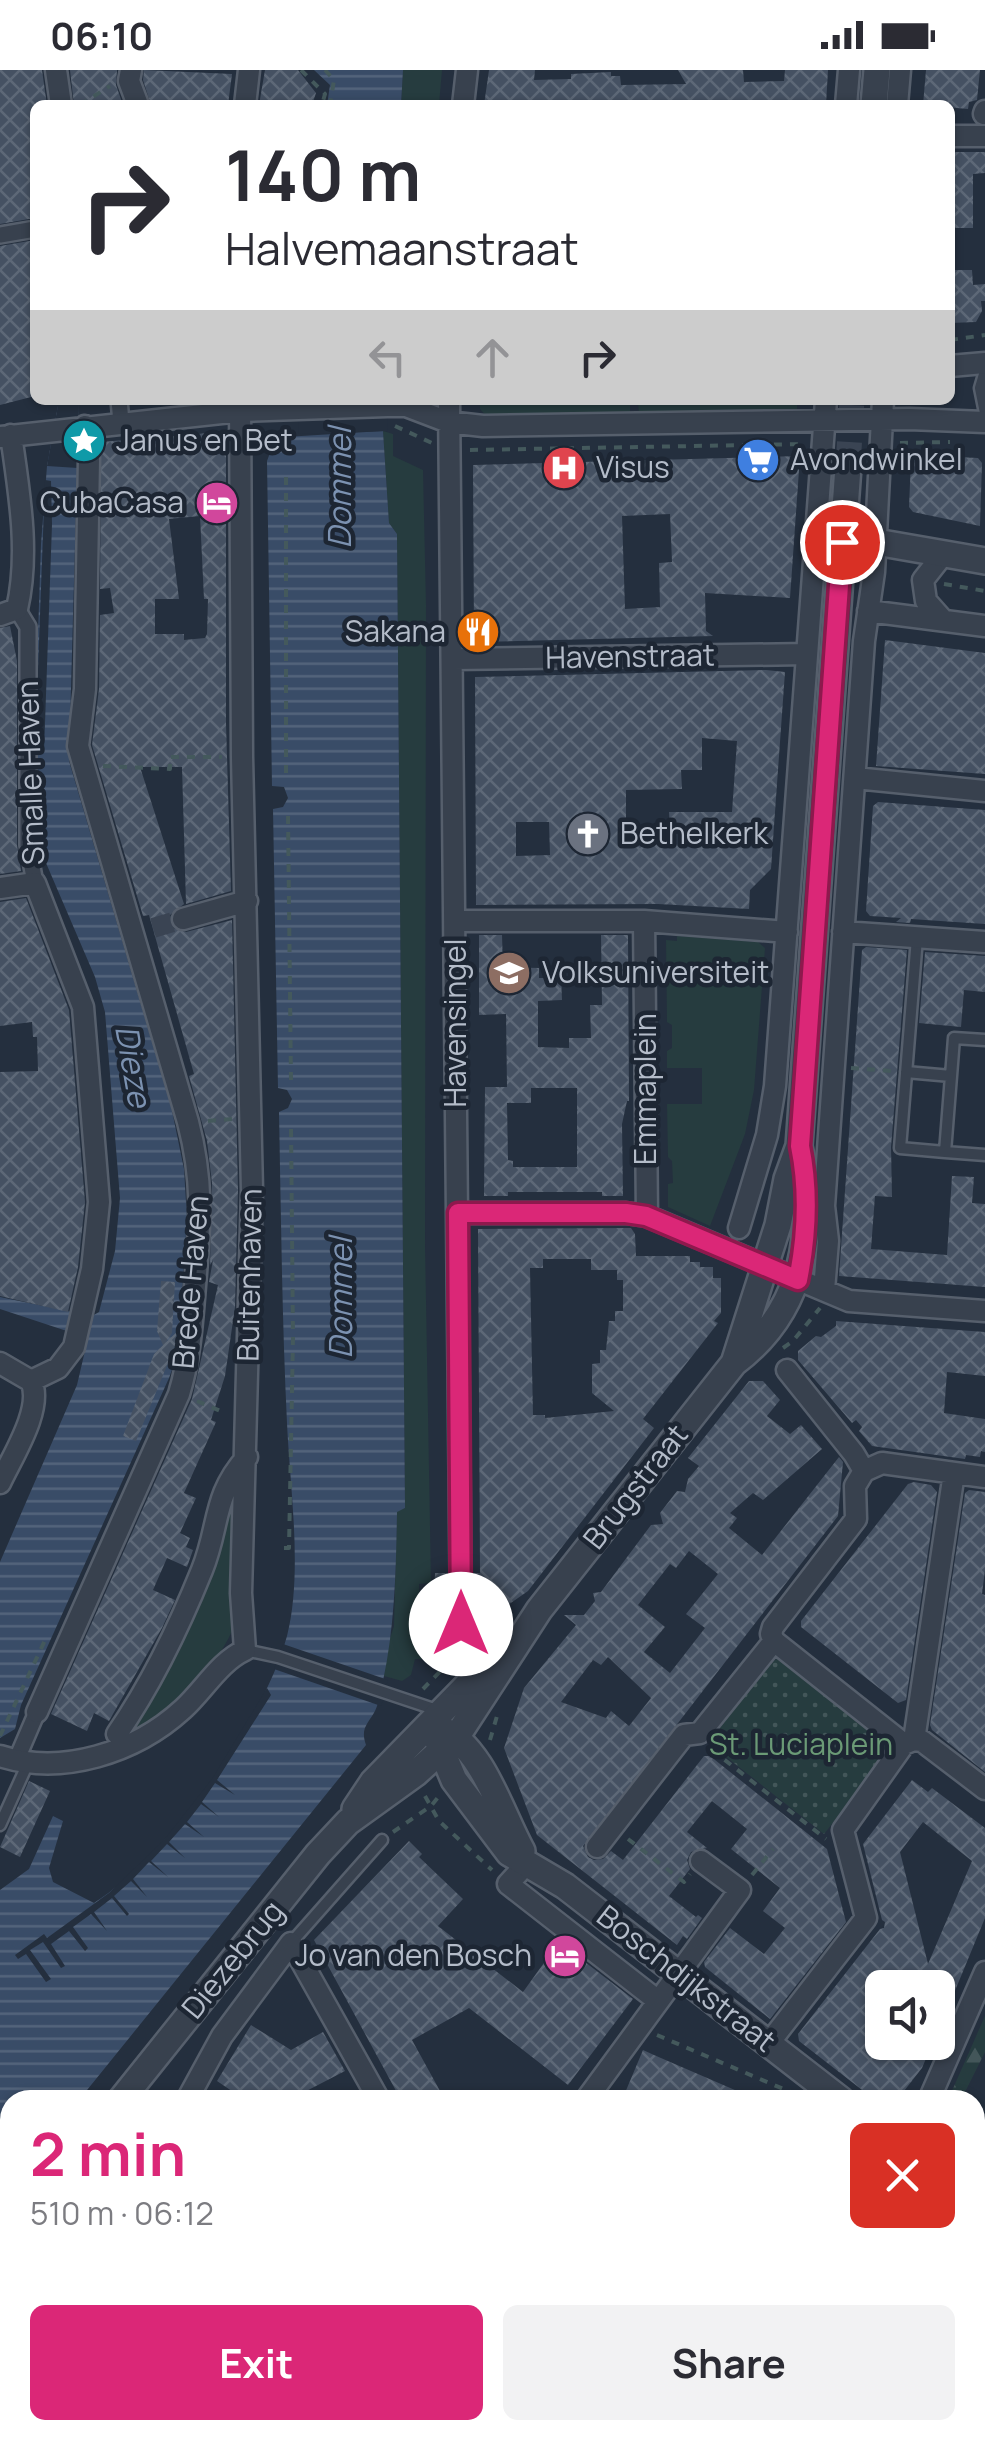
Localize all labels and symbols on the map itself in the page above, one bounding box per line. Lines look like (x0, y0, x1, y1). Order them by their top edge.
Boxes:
place icon: Janus en Bet (61, 418, 107, 464)
place label: Janus en Bet (116, 419, 293, 460)
water label: Dommel (317, 424, 361, 548)
supermarket icon: Avondwinkel (735, 437, 781, 483)
place label: Avondwinkel (790, 438, 963, 479)
hospital icon: Visus (541, 445, 587, 491)
place label: Visus (596, 446, 670, 487)
hotel icon: CubaCasa (194, 480, 240, 526)
place label: CubaCasa (40, 481, 184, 522)
pin (800, 500, 885, 585)
restaurant icon: Sakana (455, 609, 501, 655)
place label: Sakana (345, 610, 446, 651)
street label: Havenstraat (545, 634, 715, 677)
street label: Smalle Haven (6, 680, 53, 866)
church icon: Bethelkerk (565, 811, 611, 857)
place label: Bethelkerk (620, 812, 769, 853)
street label: Havensingel (434, 938, 475, 1108)
school or university icon: Volksuniversiteit (486, 950, 532, 996)
place label: Volksuniversiteit (542, 951, 769, 992)
street label: Emmaplein (624, 1013, 665, 1165)
water label: Dieze (105, 1022, 163, 1112)
street label: Buitenhaven (226, 1188, 271, 1362)
street label: Brede Haven (162, 1193, 218, 1370)
water label: Dommel (318, 1234, 362, 1358)
street label: Brugstraat (573, 1415, 697, 1557)
position arrow (409, 1572, 513, 1676)
park label: St. Luciaplein (709, 1723, 893, 1764)
street label: Diezebrug (172, 1891, 292, 2027)
street label: Boschdijkstraat (589, 1895, 785, 2061)
hotel icon: Jo van den Bosch (542, 1933, 588, 1979)
place label: Jo van den Bosch (295, 1934, 532, 1975)

